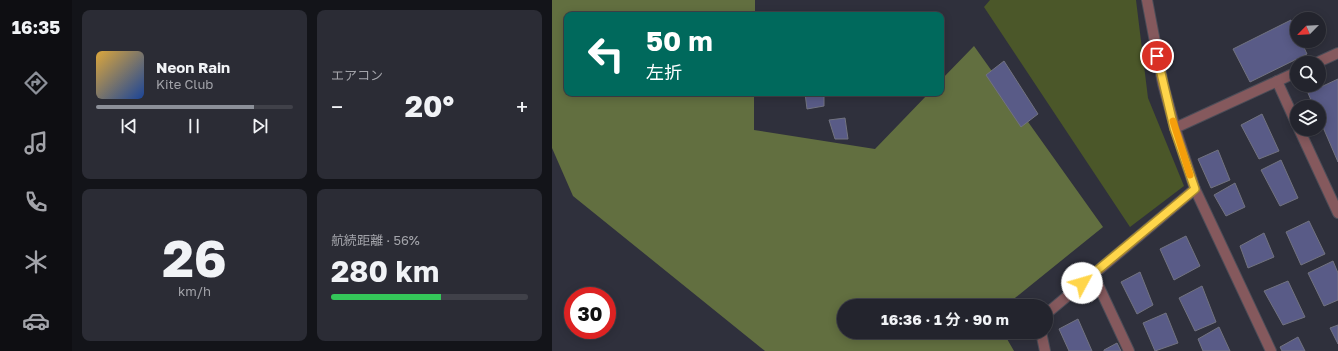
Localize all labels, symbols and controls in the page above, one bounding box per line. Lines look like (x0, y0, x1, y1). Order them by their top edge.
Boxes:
north arrow (1290, 12, 1326, 48)
map controls (1290, 12, 1326, 136)
text: 16:35 (12, 16, 60, 38)
text: 50 m (646, 24, 713, 57)
icon: left (580, 28, 632, 80)
pin (1140, 39, 1174, 73)
icon: arrive (1146, 45, 1168, 67)
button: search (1290, 56, 1326, 92)
text: Neon Rain (156, 58, 230, 76)
text: 左折 (646, 61, 682, 83)
text: エアコン (331, 67, 383, 83)
icon: directions (22, 69, 50, 97)
text: Kite Club (156, 76, 213, 92)
text: 20° (405, 88, 454, 124)
text: − (331, 93, 343, 120)
text: + (516, 93, 528, 120)
button: layers (1290, 100, 1326, 136)
icon: previous (118, 115, 140, 137)
icon: pause (183, 115, 205, 137)
icon: next (249, 115, 271, 137)
icon: music (22, 129, 50, 157)
icon: phone (22, 188, 50, 216)
text: 26 (162, 226, 227, 288)
text: 航続距離 · 56% (331, 232, 420, 248)
icon: climate (22, 248, 50, 276)
text: 280 km (331, 253, 439, 289)
position arrow (1061, 262, 1103, 304)
text: km/h (178, 283, 211, 299)
speed limit sign: 30 (564, 287, 616, 339)
icon: car (22, 307, 50, 335)
text: 16:36 · 1 分 · 90 m (881, 310, 1009, 328)

